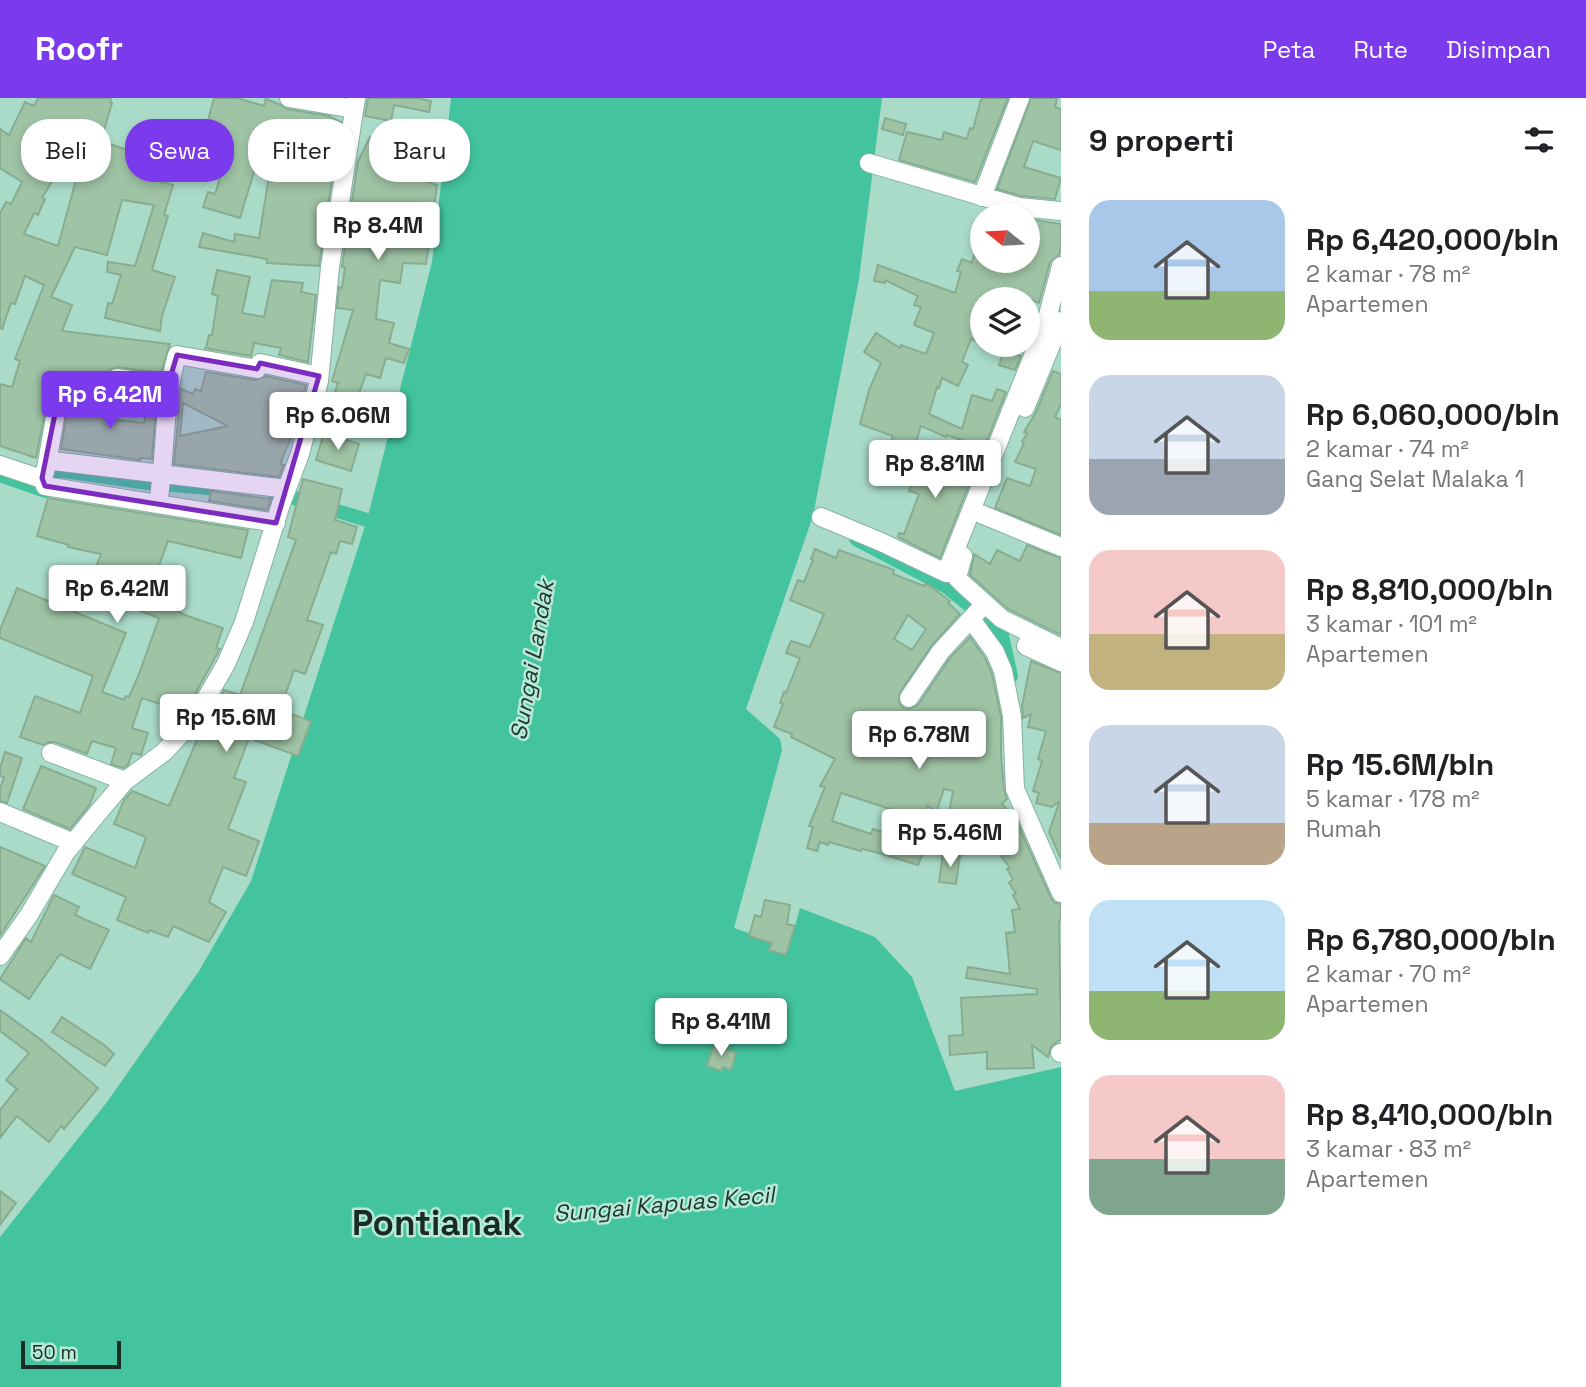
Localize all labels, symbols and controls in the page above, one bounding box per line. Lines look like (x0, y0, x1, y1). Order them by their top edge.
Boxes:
text: Roofr (35, 28, 123, 70)
text: Peta (1263, 34, 1315, 65)
text: Rute (1353, 34, 1408, 65)
text: Disimpan (1446, 34, 1551, 65)
chip: Beli (21, 119, 111, 182)
chip: Sewa (125, 119, 234, 182)
chip: Filter (248, 119, 355, 182)
chip: Baru (369, 119, 470, 182)
text: 9 properti (1089, 121, 1234, 160)
icon: filters (1520, 121, 1558, 159)
pin: Rp 8.4M (313, 202, 443, 262)
north arrow (970, 203, 1040, 273)
map controls (970, 203, 1040, 357)
text: Rp 8.4M (333, 210, 423, 240)
text: Rp 6,420,000/bln (1306, 220, 1559, 259)
icon: home (1145, 228, 1229, 312)
text: 2 kamar · 78 m² (1306, 259, 1470, 289)
button: layers (970, 287, 1040, 357)
text: Apartemen (1306, 289, 1428, 319)
pin: Rp 6.42M (38, 372, 182, 431)
text: Rp 6.42M (58, 379, 162, 409)
pin: Rp 6.06M (266, 392, 410, 452)
text: Rp 6,060,000/bln (1306, 395, 1560, 434)
text: Rp 6.06M (285, 400, 391, 430)
icon: home (1145, 403, 1229, 487)
text: 2 kamar · 74 m² (1306, 434, 1469, 464)
pin: Rp 8.81M (863, 440, 1007, 500)
text: Rp 8.81M (885, 448, 985, 478)
text: Gang Selat Malaka 1 (1306, 464, 1524, 494)
pin: Rp 6.42M (45, 566, 189, 625)
text: Rp 8,810,000/bln (1306, 570, 1553, 609)
text: Rp 6.42M (65, 573, 169, 603)
water label: Sungai Landak (503, 575, 561, 742)
icon: home (1145, 578, 1229, 662)
text: 3 kamar · 101 m² (1306, 609, 1477, 639)
text: Apartemen (1306, 639, 1428, 669)
pin: Rp 15.6M (154, 694, 298, 754)
text: Rp 15.6M (176, 702, 276, 732)
pin: Rp 6.78M (847, 712, 991, 771)
text: Rp 6.78M (868, 719, 970, 749)
text: Rp 15.6M/bln (1306, 745, 1494, 784)
icon: home (1145, 753, 1229, 837)
text: 5 kamar · 178 m² (1306, 784, 1480, 814)
pin: Rp 5.46M (878, 810, 1022, 869)
text: Rumah (1306, 814, 1382, 844)
text: Rp 5.46M (898, 817, 1002, 847)
text: Rp 6,780,000/bln (1306, 920, 1556, 959)
icon: home (1145, 928, 1229, 1012)
text: 2 kamar · 70 m² (1306, 959, 1471, 989)
text: Apartemen (1306, 989, 1428, 1019)
pin: Rp 8.41M (649, 998, 793, 1058)
text: Rp 8.41M (671, 1006, 771, 1036)
text: Rp 8,410,000/bln (1306, 1095, 1553, 1134)
icon: home (1145, 1103, 1229, 1187)
text: 3 kamar · 83 m² (1306, 1134, 1471, 1164)
text: Apartemen (1306, 1164, 1428, 1194)
water label: Sungai Kapuas Kecil (552, 1179, 778, 1229)
district label: Pontianak (352, 1201, 522, 1245)
scale bar (21, 1338, 121, 1370)
text: 50 m (32, 1340, 77, 1365)

